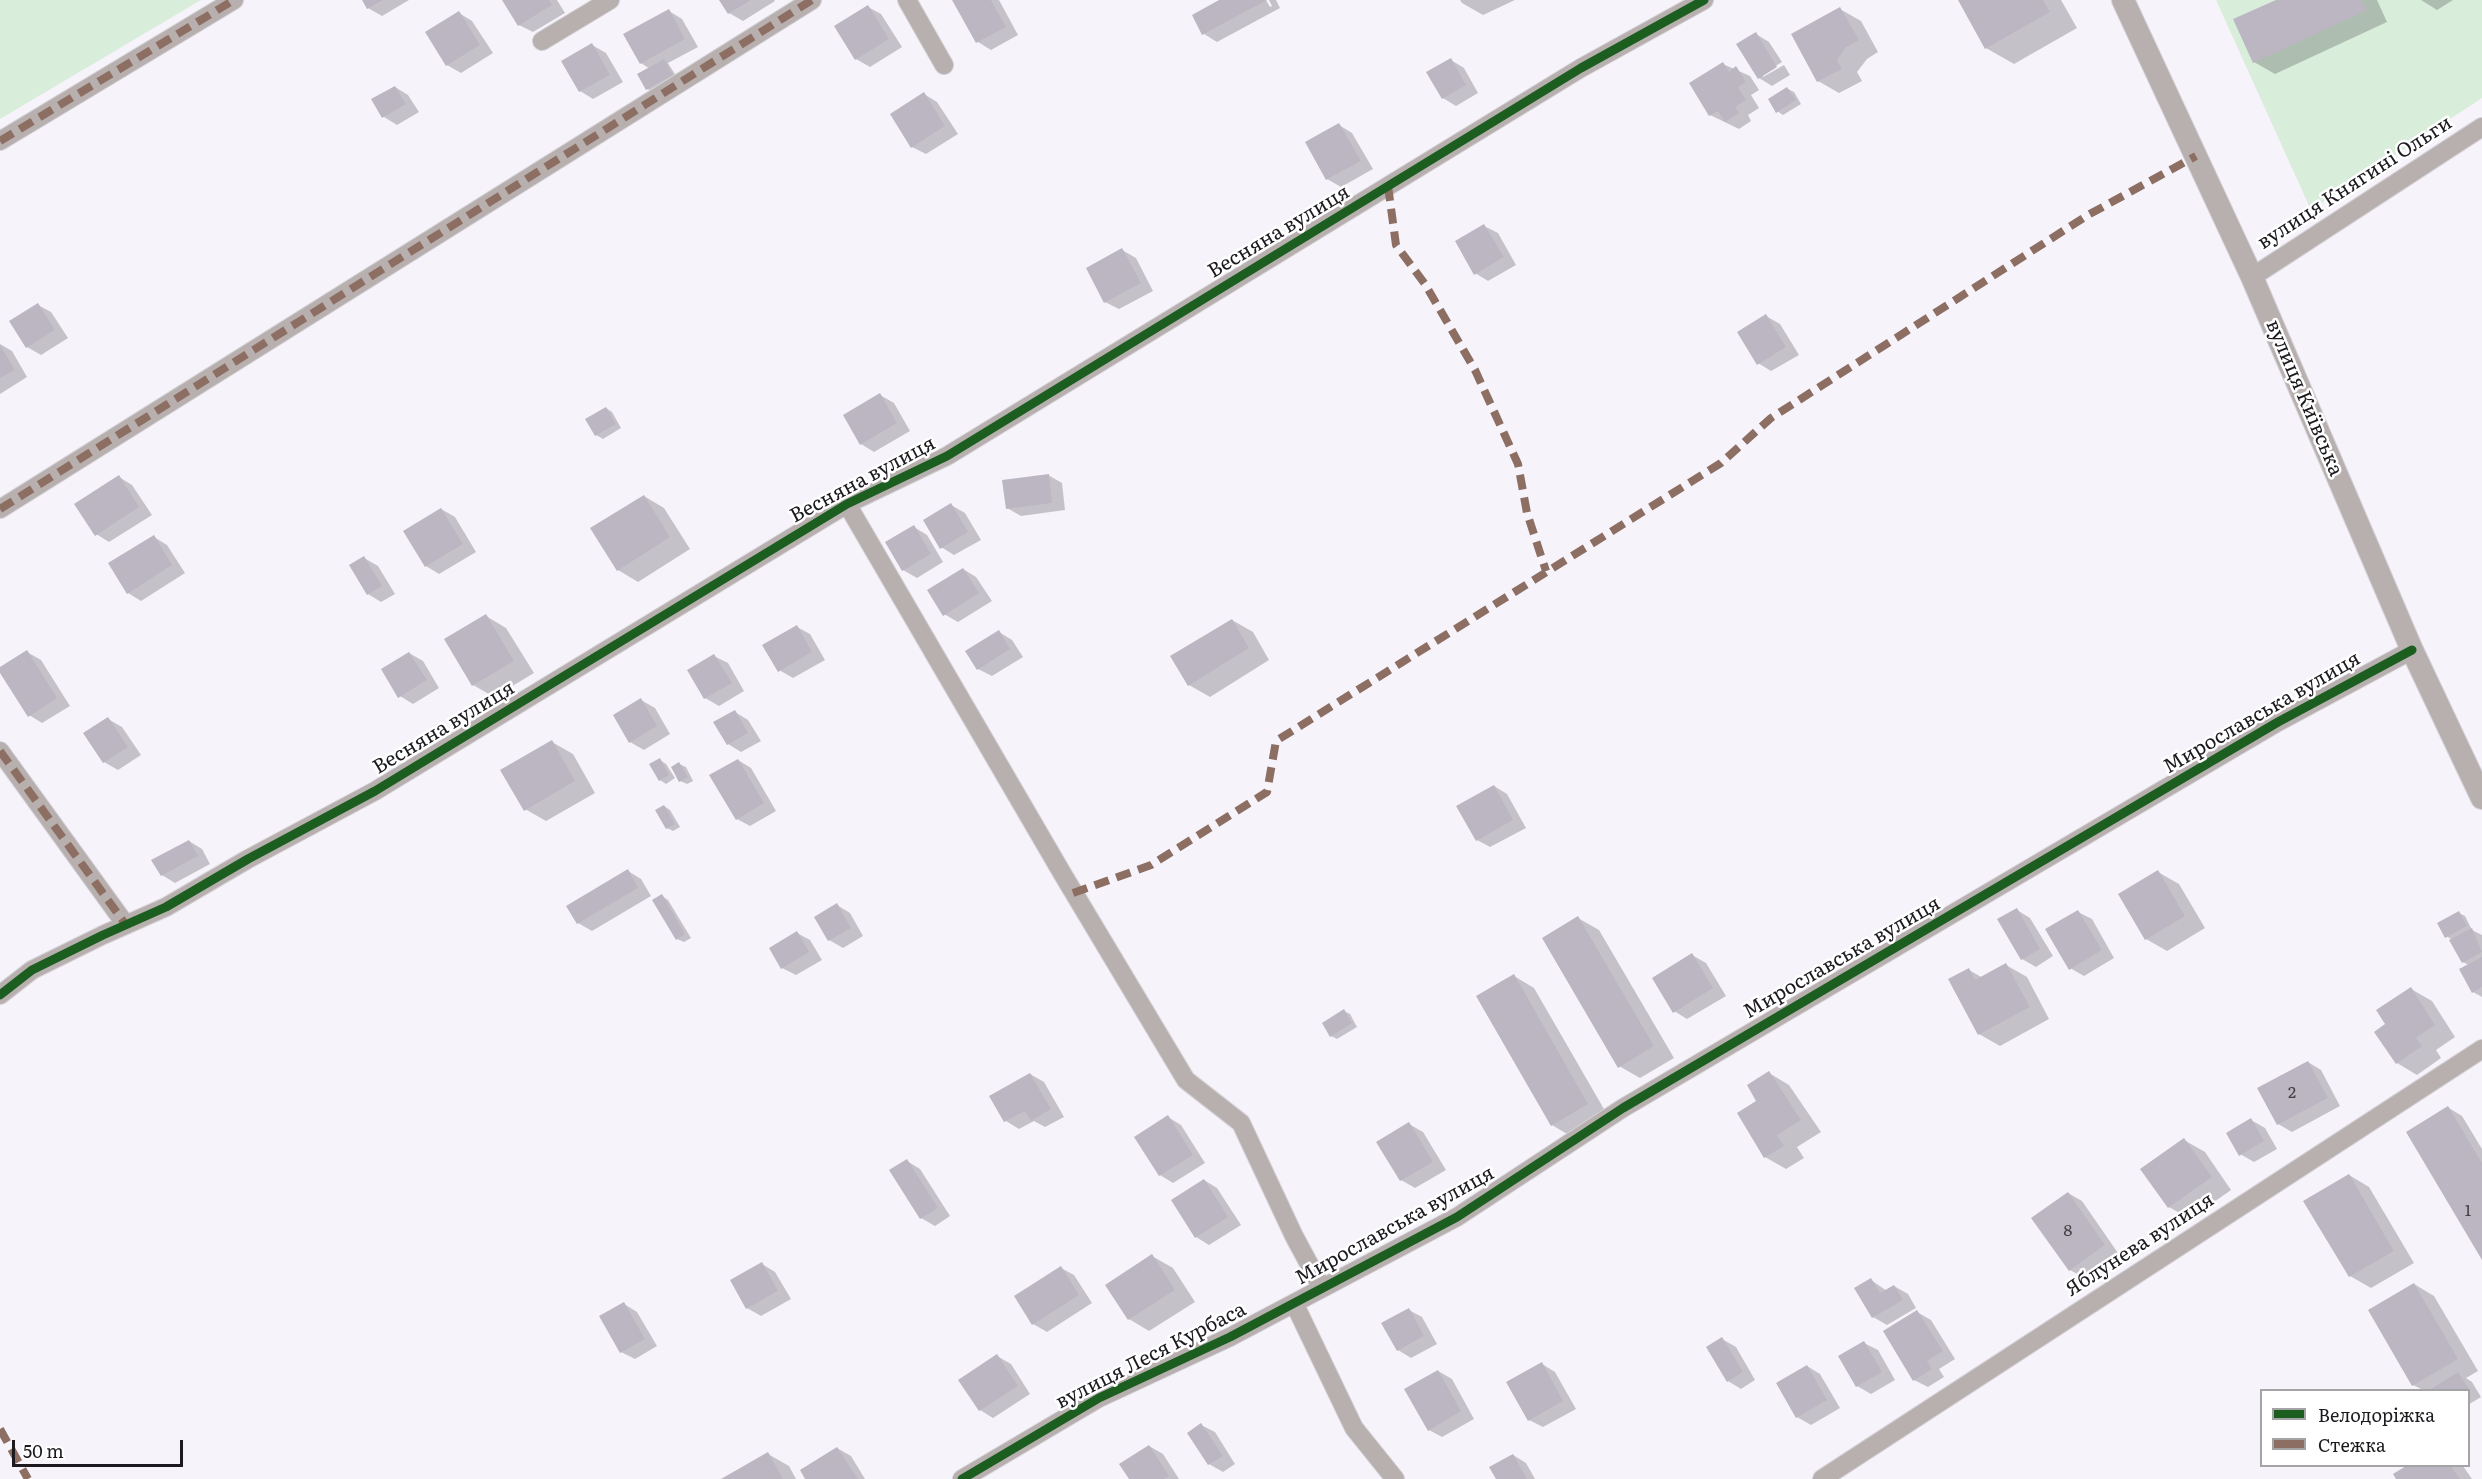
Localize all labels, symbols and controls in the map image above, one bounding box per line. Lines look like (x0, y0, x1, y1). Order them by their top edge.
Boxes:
street label: вулиця Княгині Ольги (2253, 111, 2457, 255)
street label: Весняна вулиця (1204, 180, 1354, 284)
street label: вулиця Київська (2260, 316, 2348, 480)
street label: Весняна вулиця (786, 432, 940, 528)
street label: Мирославська вулиця (2159, 647, 2365, 779)
street label: Весняна вулиця (369, 676, 519, 780)
street label: Мирославська вулиця (1739, 892, 1945, 1024)
house number: 2 (2288, 1083, 2296, 1103)
street label: Мирославська вулиця (1291, 1161, 1499, 1291)
street label: Яблунева вулиця (2061, 1188, 2219, 1302)
house number: 1 (2465, 1201, 2471, 1221)
house number: 8 (2064, 1221, 2072, 1241)
street label: вулиця Леся Курбаса (1052, 1298, 1250, 1414)
legend (2260, 1389, 2470, 1467)
text: Велодоріжка (2318, 1401, 2435, 1428)
scale bar (15, 1428, 186, 1466)
text: Стежка (2318, 1431, 2386, 1458)
text: 50 m (23, 1437, 64, 1464)

